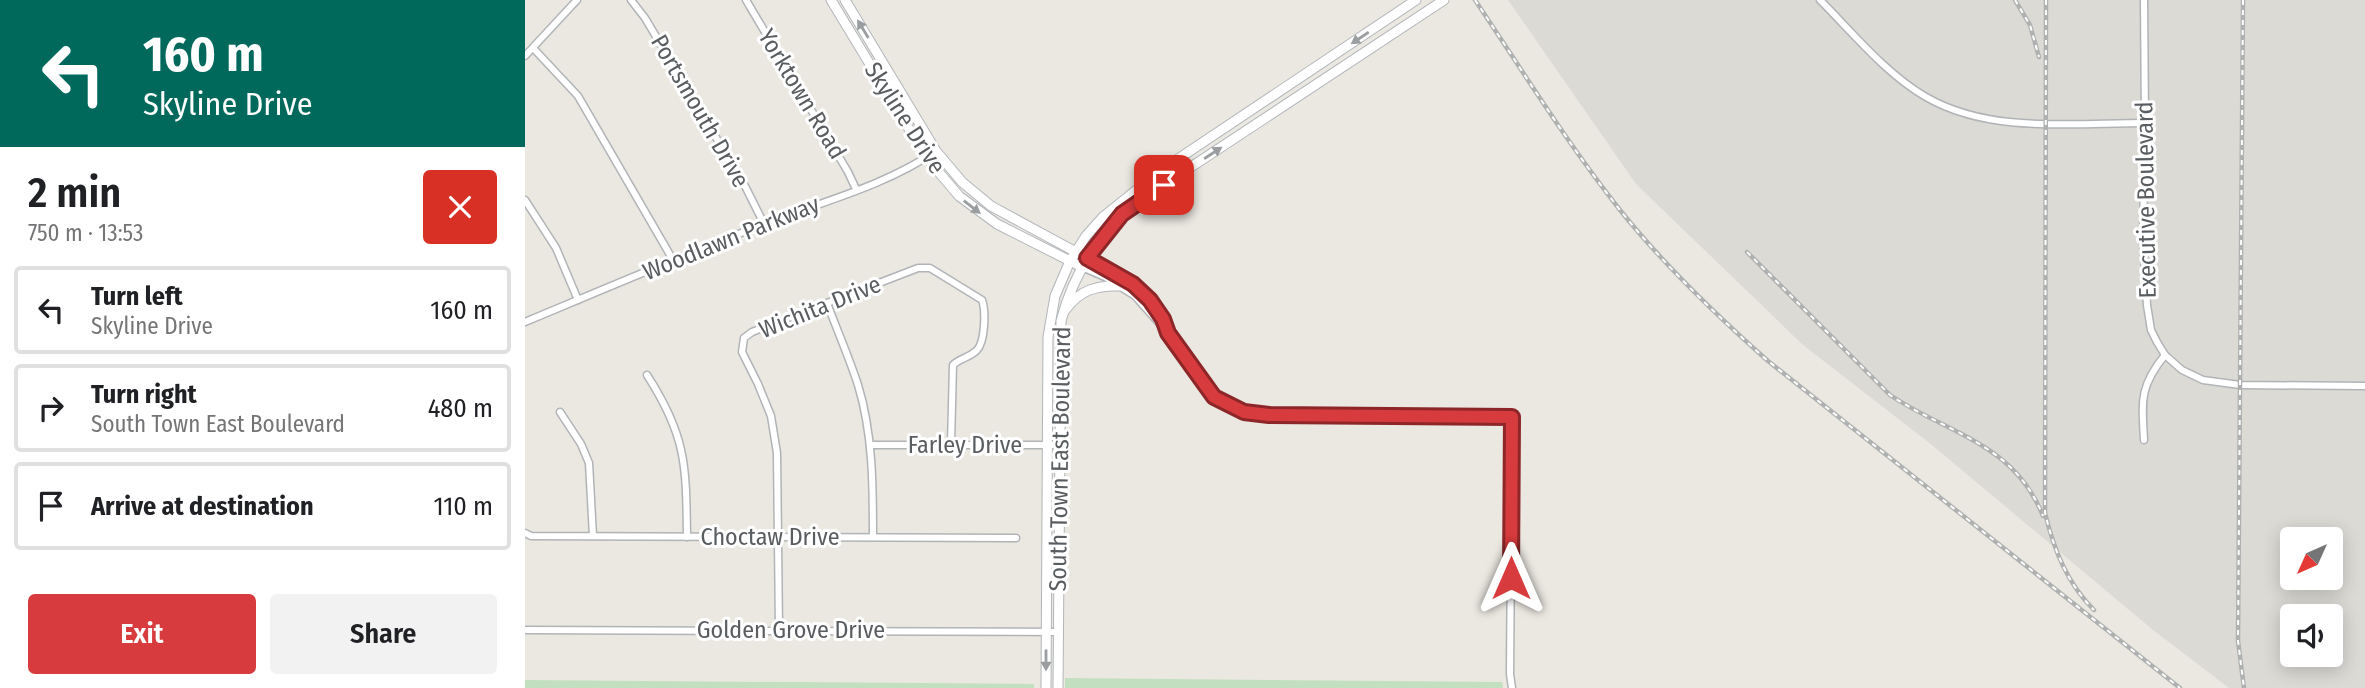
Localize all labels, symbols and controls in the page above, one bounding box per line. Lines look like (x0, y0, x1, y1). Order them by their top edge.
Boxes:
one-way arrow (856, 20, 869, 39)
street label: Yorktown Road (752, 24, 852, 164)
text: 160 m (143, 25, 264, 84)
icon: left (28, 28, 119, 119)
street label: Portsmouth Drive (645, 30, 755, 192)
one-way arrow (1350, 31, 1369, 44)
street label: Skyline Drive (859, 57, 951, 179)
text: Skyline Drive (143, 85, 313, 123)
street label: Executive Boulevard (2130, 101, 2162, 299)
one-way arrow (1204, 146, 1222, 160)
pin (1134, 155, 1194, 215)
icon: arrive (1145, 166, 1183, 204)
text: 2 min (28, 168, 121, 218)
button: close (423, 170, 497, 244)
street label: Woodlawn Parkway (639, 190, 824, 286)
one-way arrow (963, 200, 981, 215)
text: 750 m · 13:53 (28, 219, 143, 247)
street label: Wichita Drive (755, 270, 885, 344)
text: Turn left (91, 281, 183, 312)
icon: left (32, 291, 70, 329)
text: 160 m (430, 295, 493, 326)
text: Skyline Drive (91, 312, 213, 340)
street label: South Town East Boulevard (1044, 326, 1076, 592)
text: Turn right (91, 379, 197, 410)
icon: right (32, 389, 70, 427)
text: 480 m (428, 393, 493, 424)
text: South Town East Boulevard (91, 410, 345, 438)
street label: Farley Drive (908, 431, 1022, 459)
icon: arrive (32, 487, 70, 525)
text: Arrive at destination (91, 491, 314, 522)
text: 110 m (433, 491, 493, 522)
street label: Choctaw Drive (701, 523, 839, 551)
north arrow (2280, 527, 2343, 590)
map controls (2280, 527, 2343, 667)
position arrow (1474, 541, 1548, 615)
button: Exit (28, 594, 256, 674)
button: Share (270, 594, 497, 674)
button: sound (2280, 604, 2343, 667)
street label: Golden Grove Drive (697, 616, 885, 644)
one-way arrow (1040, 649, 1052, 671)

